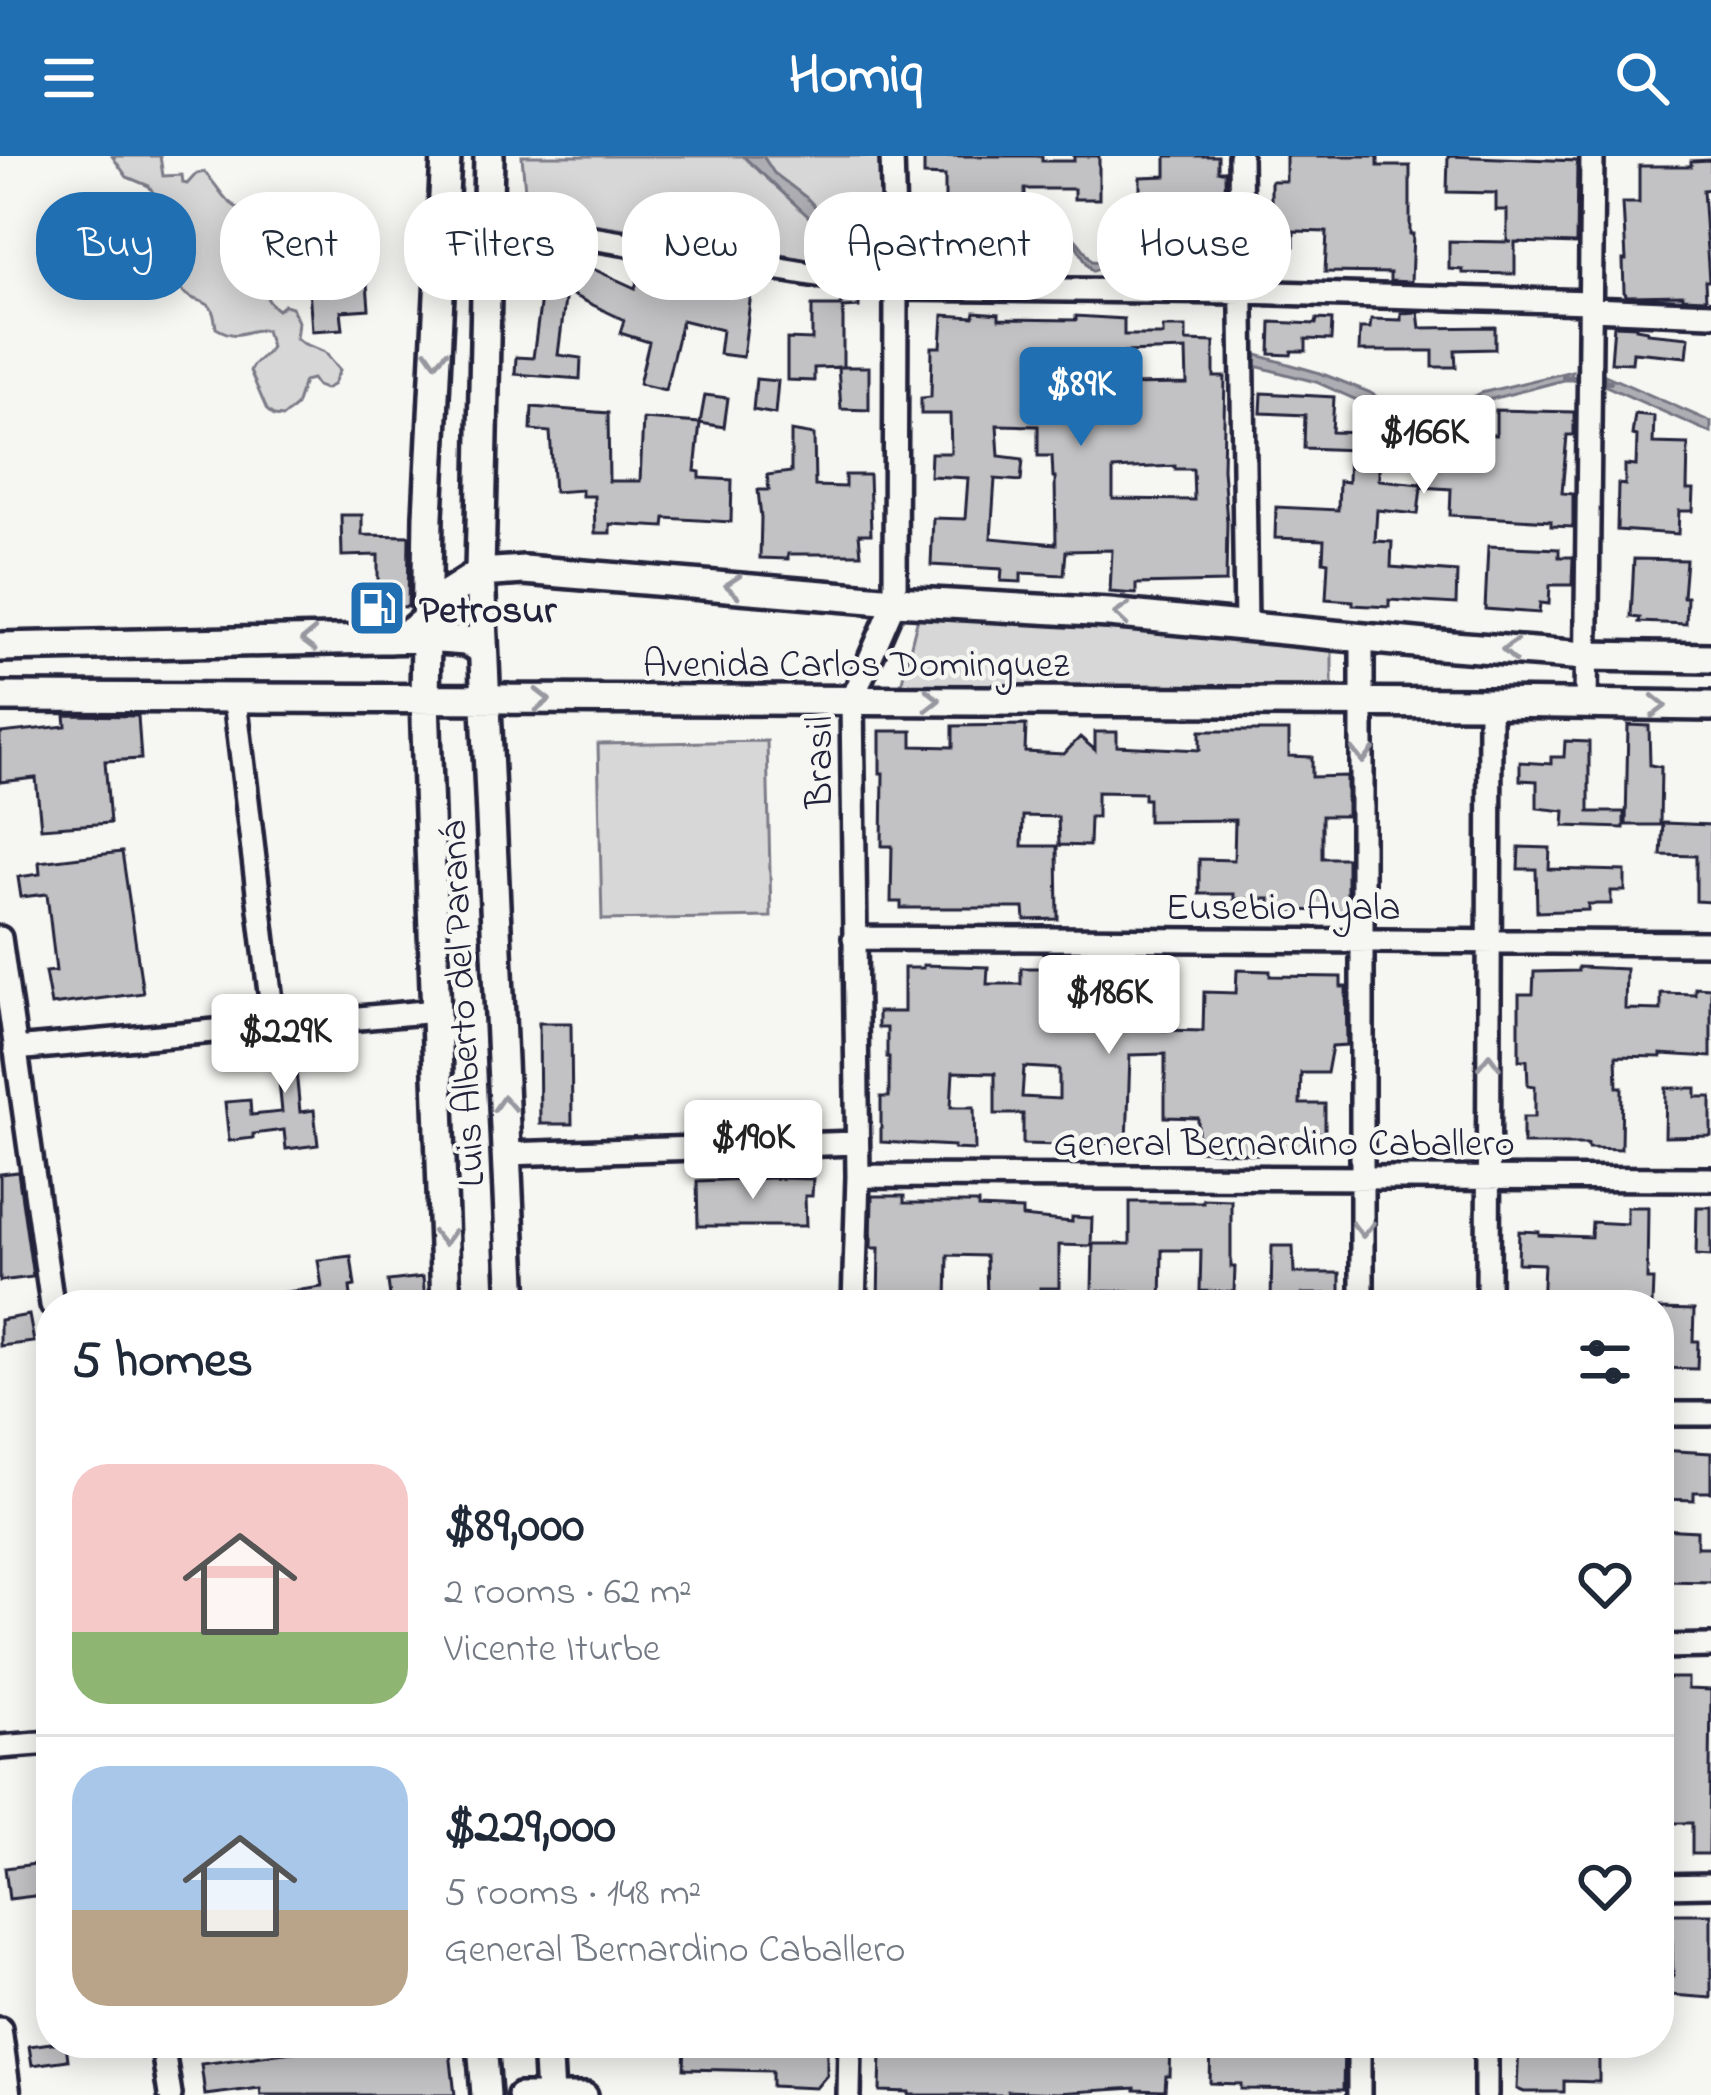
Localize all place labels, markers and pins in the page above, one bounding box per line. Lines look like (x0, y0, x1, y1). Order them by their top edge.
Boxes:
pin: $89K (1010, 347, 1152, 449)
pin: $166K (1340, 395, 1508, 497)
fuel station icon: Petrosur (346, 577, 408, 639)
place label: Petrosur (419, 584, 557, 641)
pin: $186K (1025, 955, 1193, 1057)
pin: $229K (201, 994, 369, 1096)
pin: $190K (669, 1100, 837, 1202)

